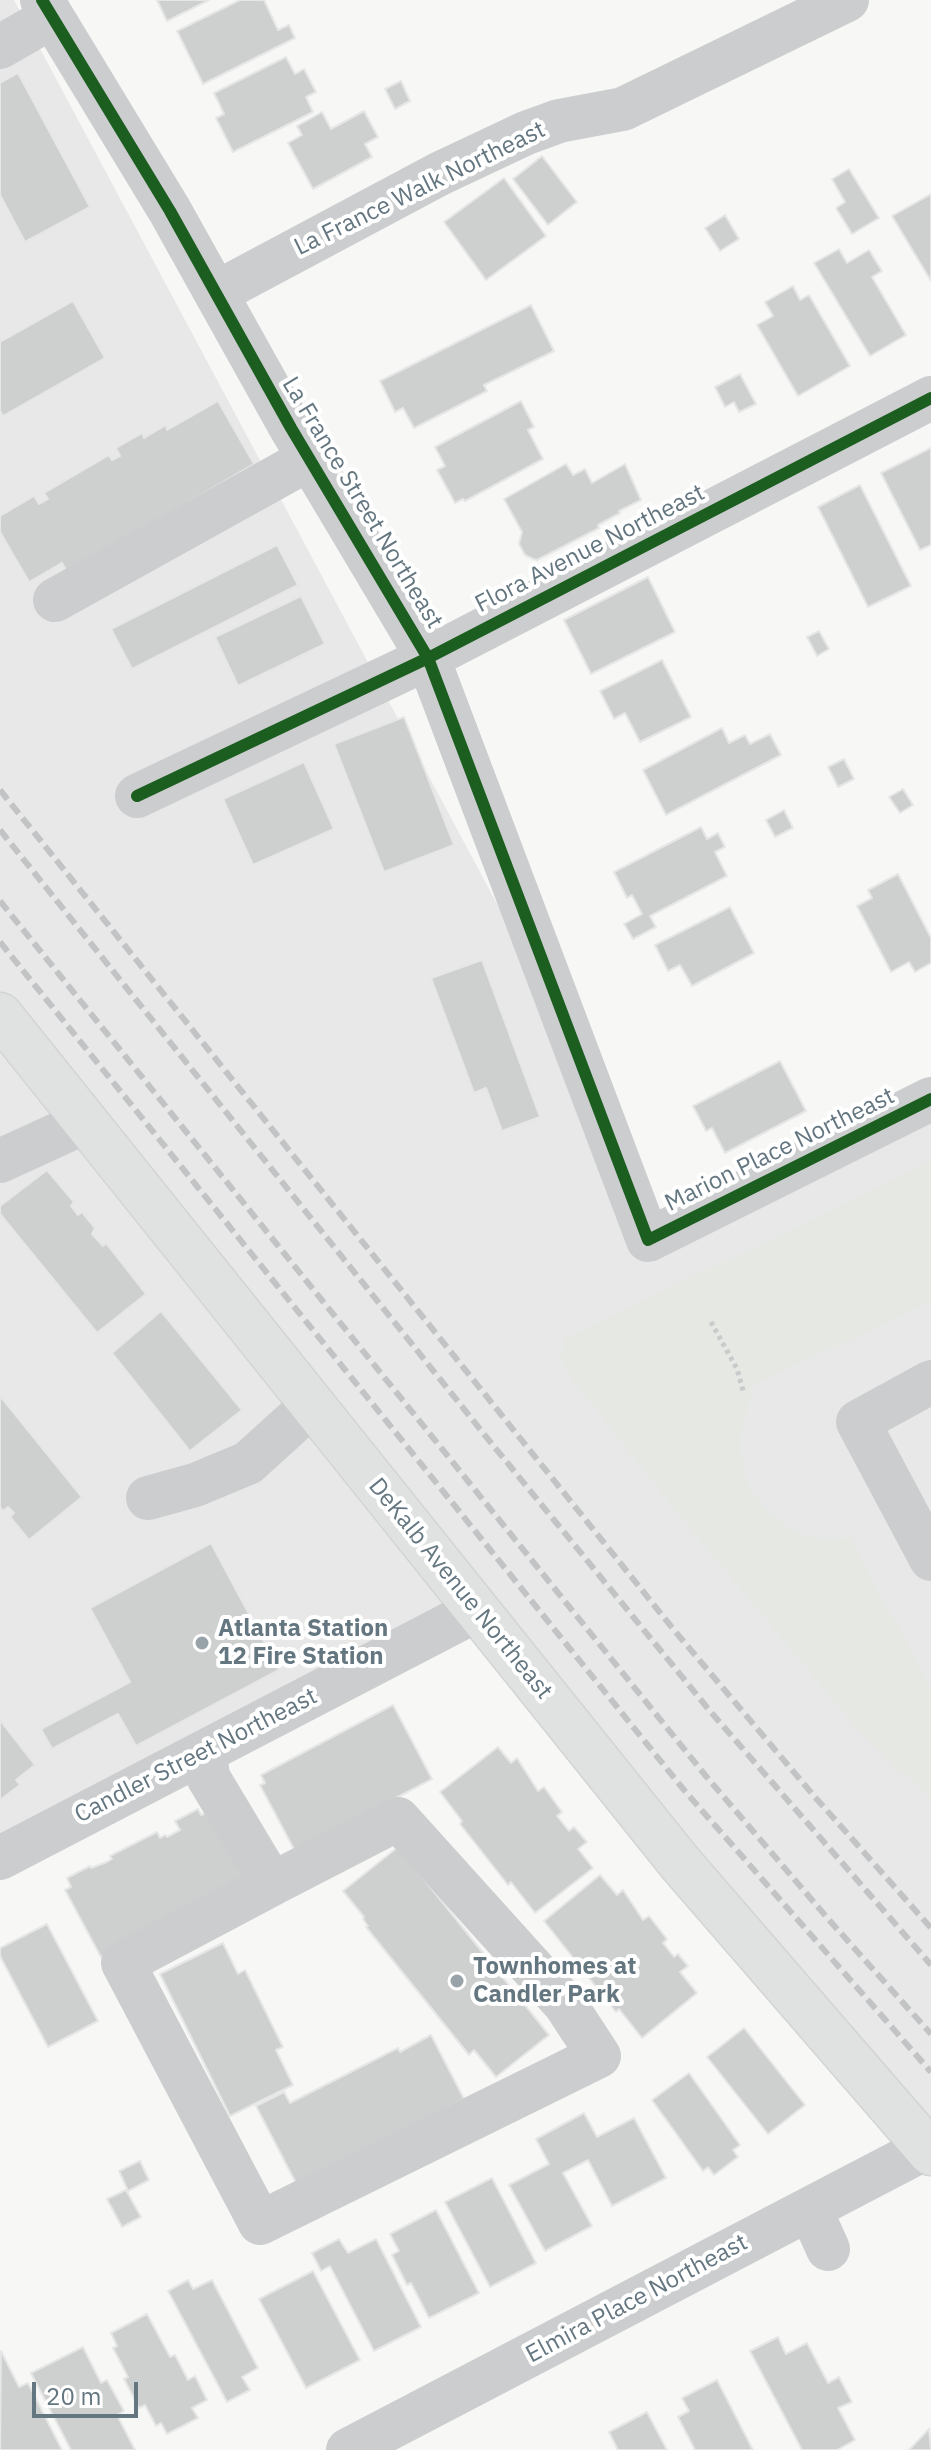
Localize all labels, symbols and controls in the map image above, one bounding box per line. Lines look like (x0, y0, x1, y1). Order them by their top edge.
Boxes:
street label: La France Walk Northeast (290, 116, 550, 262)
street label: La France Street Northeast (275, 372, 449, 634)
street label: Flora Avenue Northeast (470, 479, 710, 619)
street label: Marion Place Northeast (661, 1082, 899, 1218)
street label: DeKalb Avenue Northeast (362, 1473, 558, 1705)
place label: Atlanta Station 12 Fire Station (218, 1615, 388, 1671)
marker: Atlanta Station 12 Fire Station (193, 1634, 211, 1652)
street label: Candler Street Northeast (70, 1682, 322, 1830)
place label: Townhomes at Candler Park (473, 1953, 636, 2009)
marker: Townhomes at Candler Park (448, 1972, 466, 1990)
street label: Elmira Place Northeast (521, 2228, 753, 2370)
scale bar (36, 2366, 142, 2416)
text: 20 m (46, 2380, 101, 2412)

